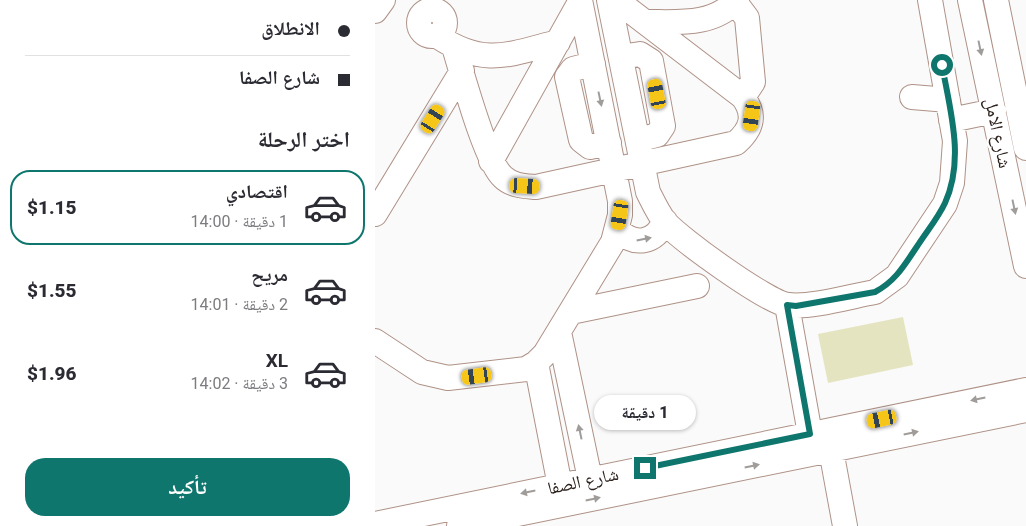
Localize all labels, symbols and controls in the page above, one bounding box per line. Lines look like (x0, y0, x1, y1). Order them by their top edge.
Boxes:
text: الانطلاق (261, 17, 320, 40)
one-way arrow (977, 40, 985, 56)
route start (931, 54, 953, 76)
text: شارع الصفا (239, 66, 320, 89)
car (646, 78, 667, 110)
one-way arrow (596, 92, 604, 107)
street label: شارع الامل (980, 96, 1016, 170)
car (742, 100, 761, 132)
car (418, 102, 447, 136)
text: اختر الرحلة (258, 127, 350, 152)
car (509, 178, 540, 194)
text: اقتصادي (226, 180, 288, 203)
icon: car (303, 185, 348, 230)
text: $1.15 (27, 196, 76, 219)
car (610, 199, 629, 231)
one-way arrow (1010, 199, 1018, 215)
text: 1 دقيقة · 14:00 (191, 212, 288, 231)
one-way arrow (636, 235, 652, 243)
text: مريح (251, 263, 288, 286)
icon: car (303, 268, 348, 313)
text: $1.55 (27, 279, 76, 302)
text: 2 دقيقة · 14:01 (191, 295, 288, 314)
text: XL (266, 349, 288, 372)
icon: car (303, 351, 348, 396)
text: $1.96 (27, 362, 76, 385)
car (461, 366, 492, 386)
text: 3 دقيقة · 14:02 (191, 374, 288, 393)
callout: 1 دقيقة (594, 396, 696, 430)
one-way arrow (970, 396, 986, 404)
text: 1 دقيقة (622, 403, 668, 422)
car (865, 409, 898, 429)
one-way arrow (576, 424, 584, 439)
one-way arrow (903, 429, 919, 437)
route end (634, 457, 656, 479)
button: تأكيد (25, 458, 350, 516)
one-way arrow (744, 462, 759, 470)
street label: شارع الصفا (545, 463, 621, 499)
one-way arrow (519, 489, 535, 497)
one-way arrow (585, 494, 601, 502)

